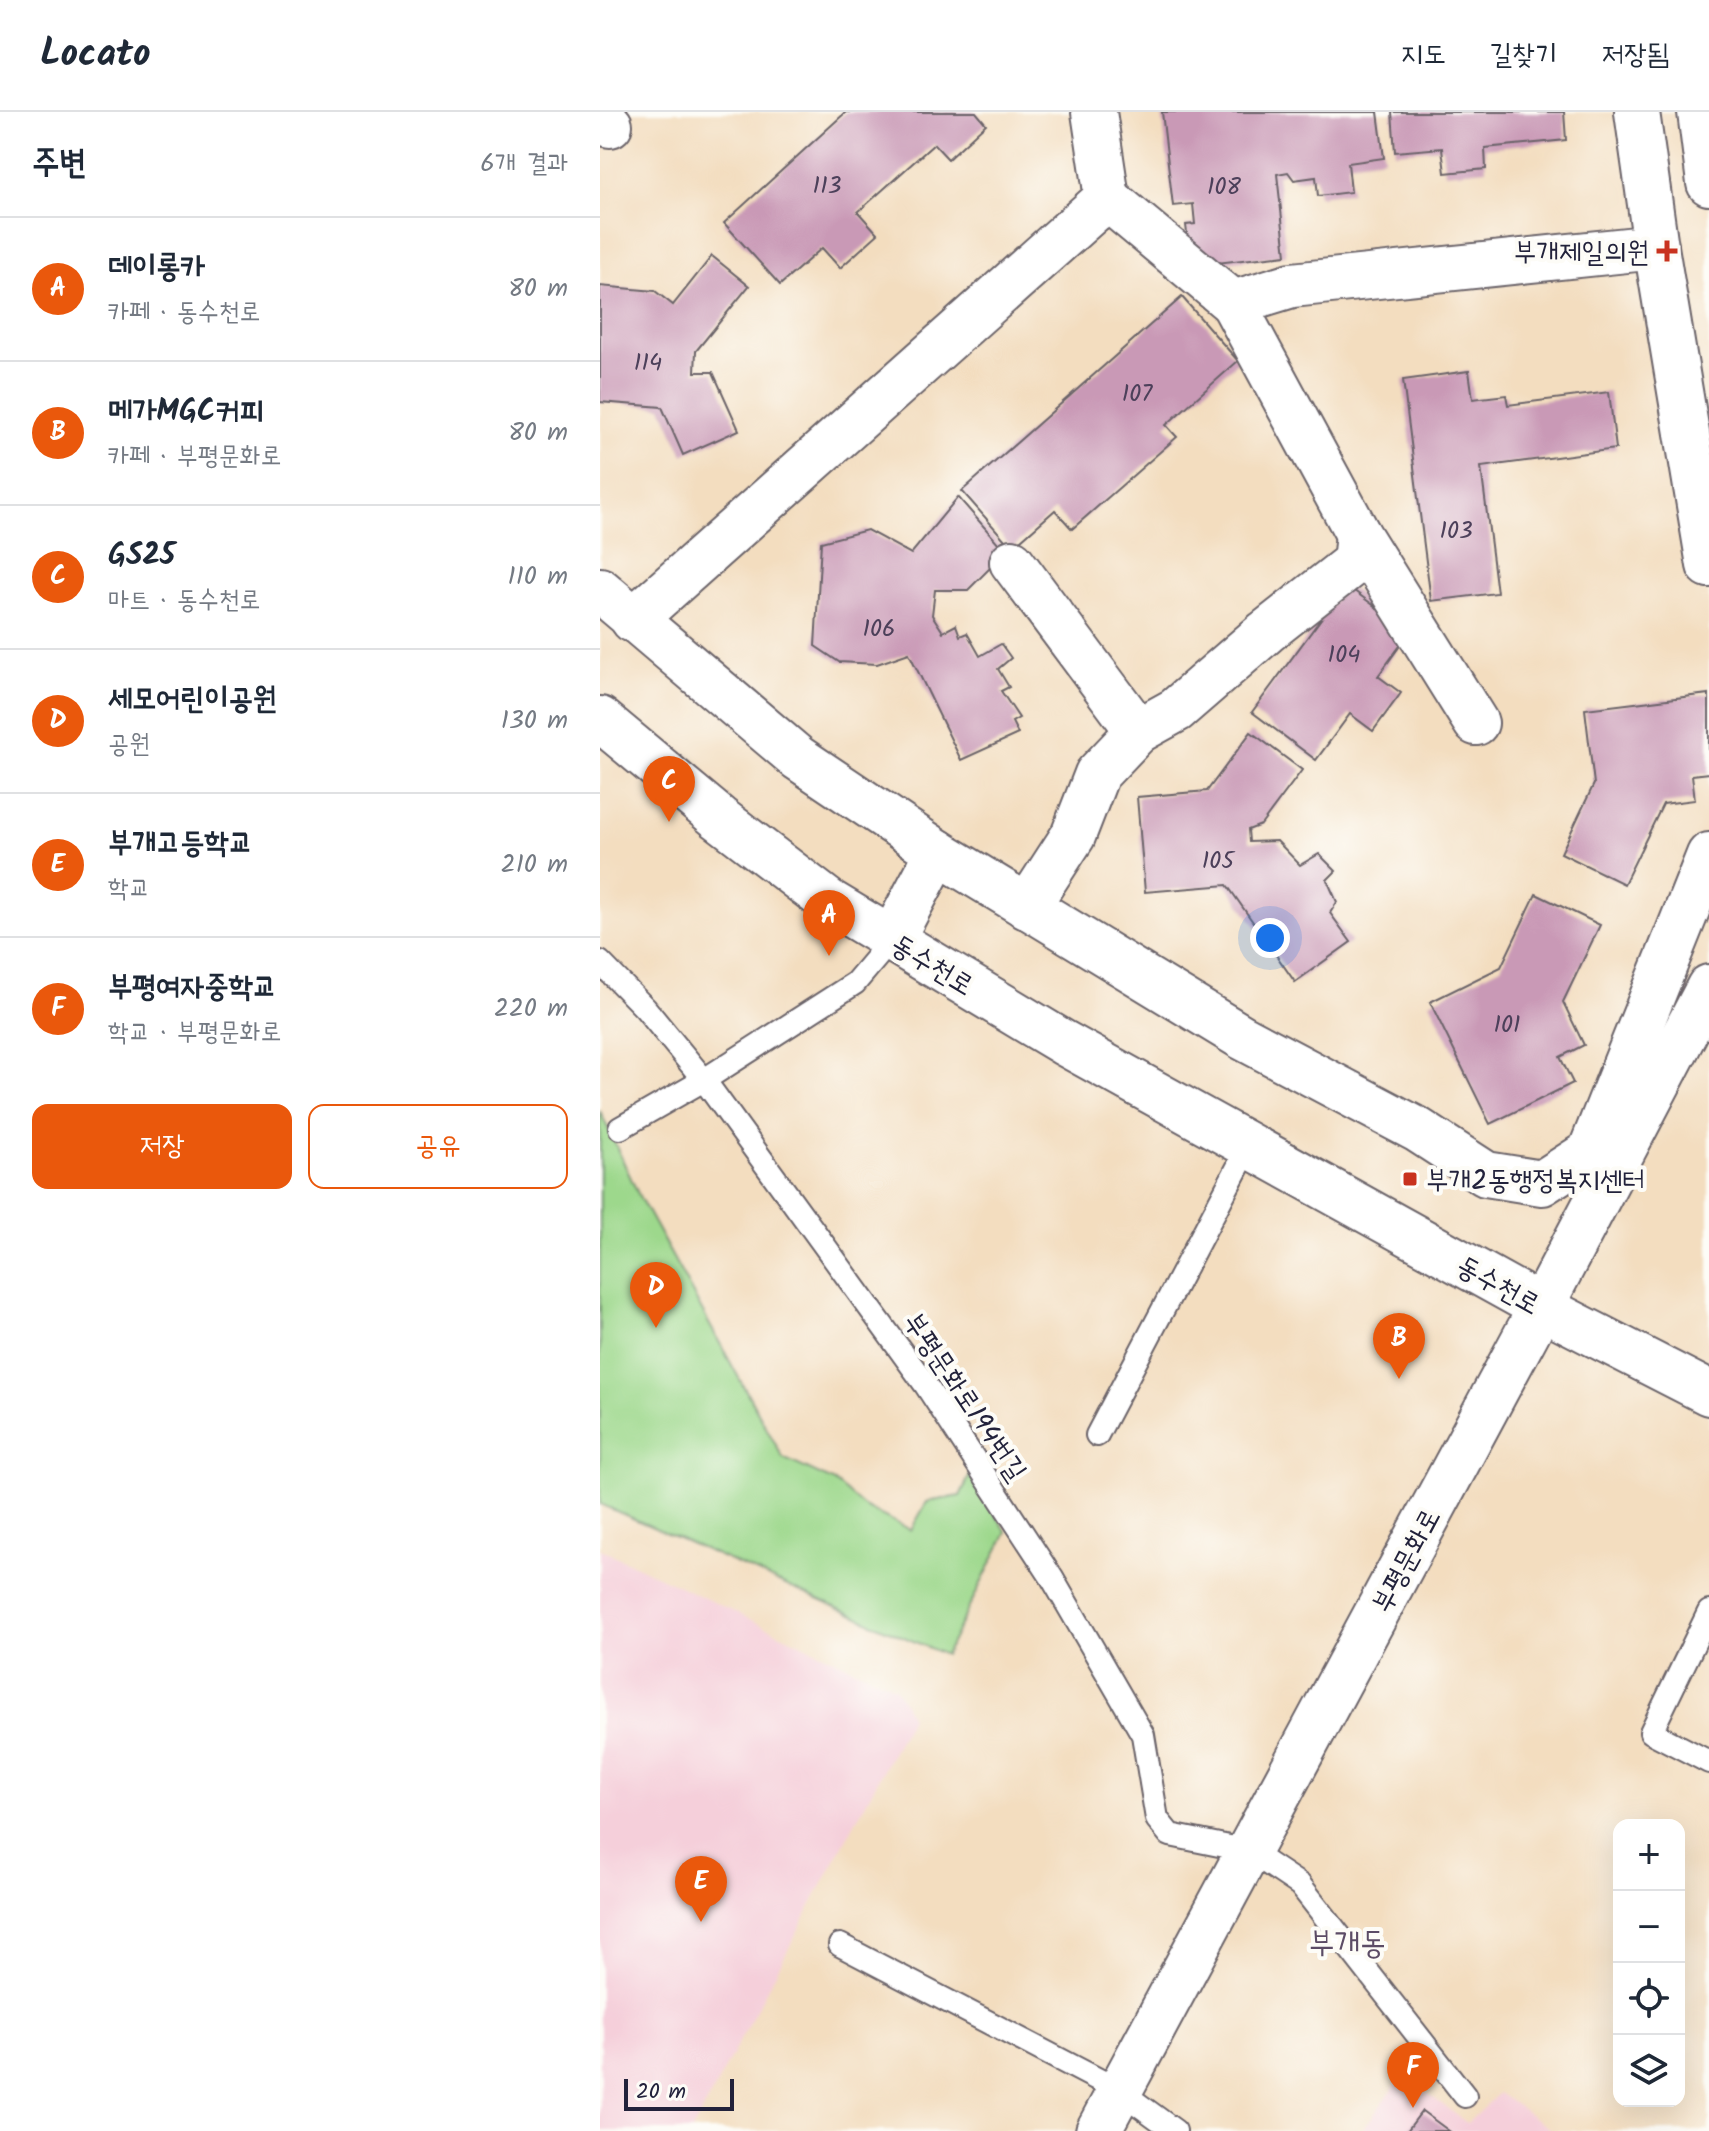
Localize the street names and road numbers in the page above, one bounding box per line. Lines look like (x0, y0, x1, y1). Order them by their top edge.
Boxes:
street label: 동수천로 (881, 924, 982, 1009)
street label: 동수천로 (1447, 1245, 1548, 1328)
street label: 부평문화로194번길 (891, 1304, 1037, 1491)
street label: 부평문화로 (1361, 1501, 1454, 1621)

